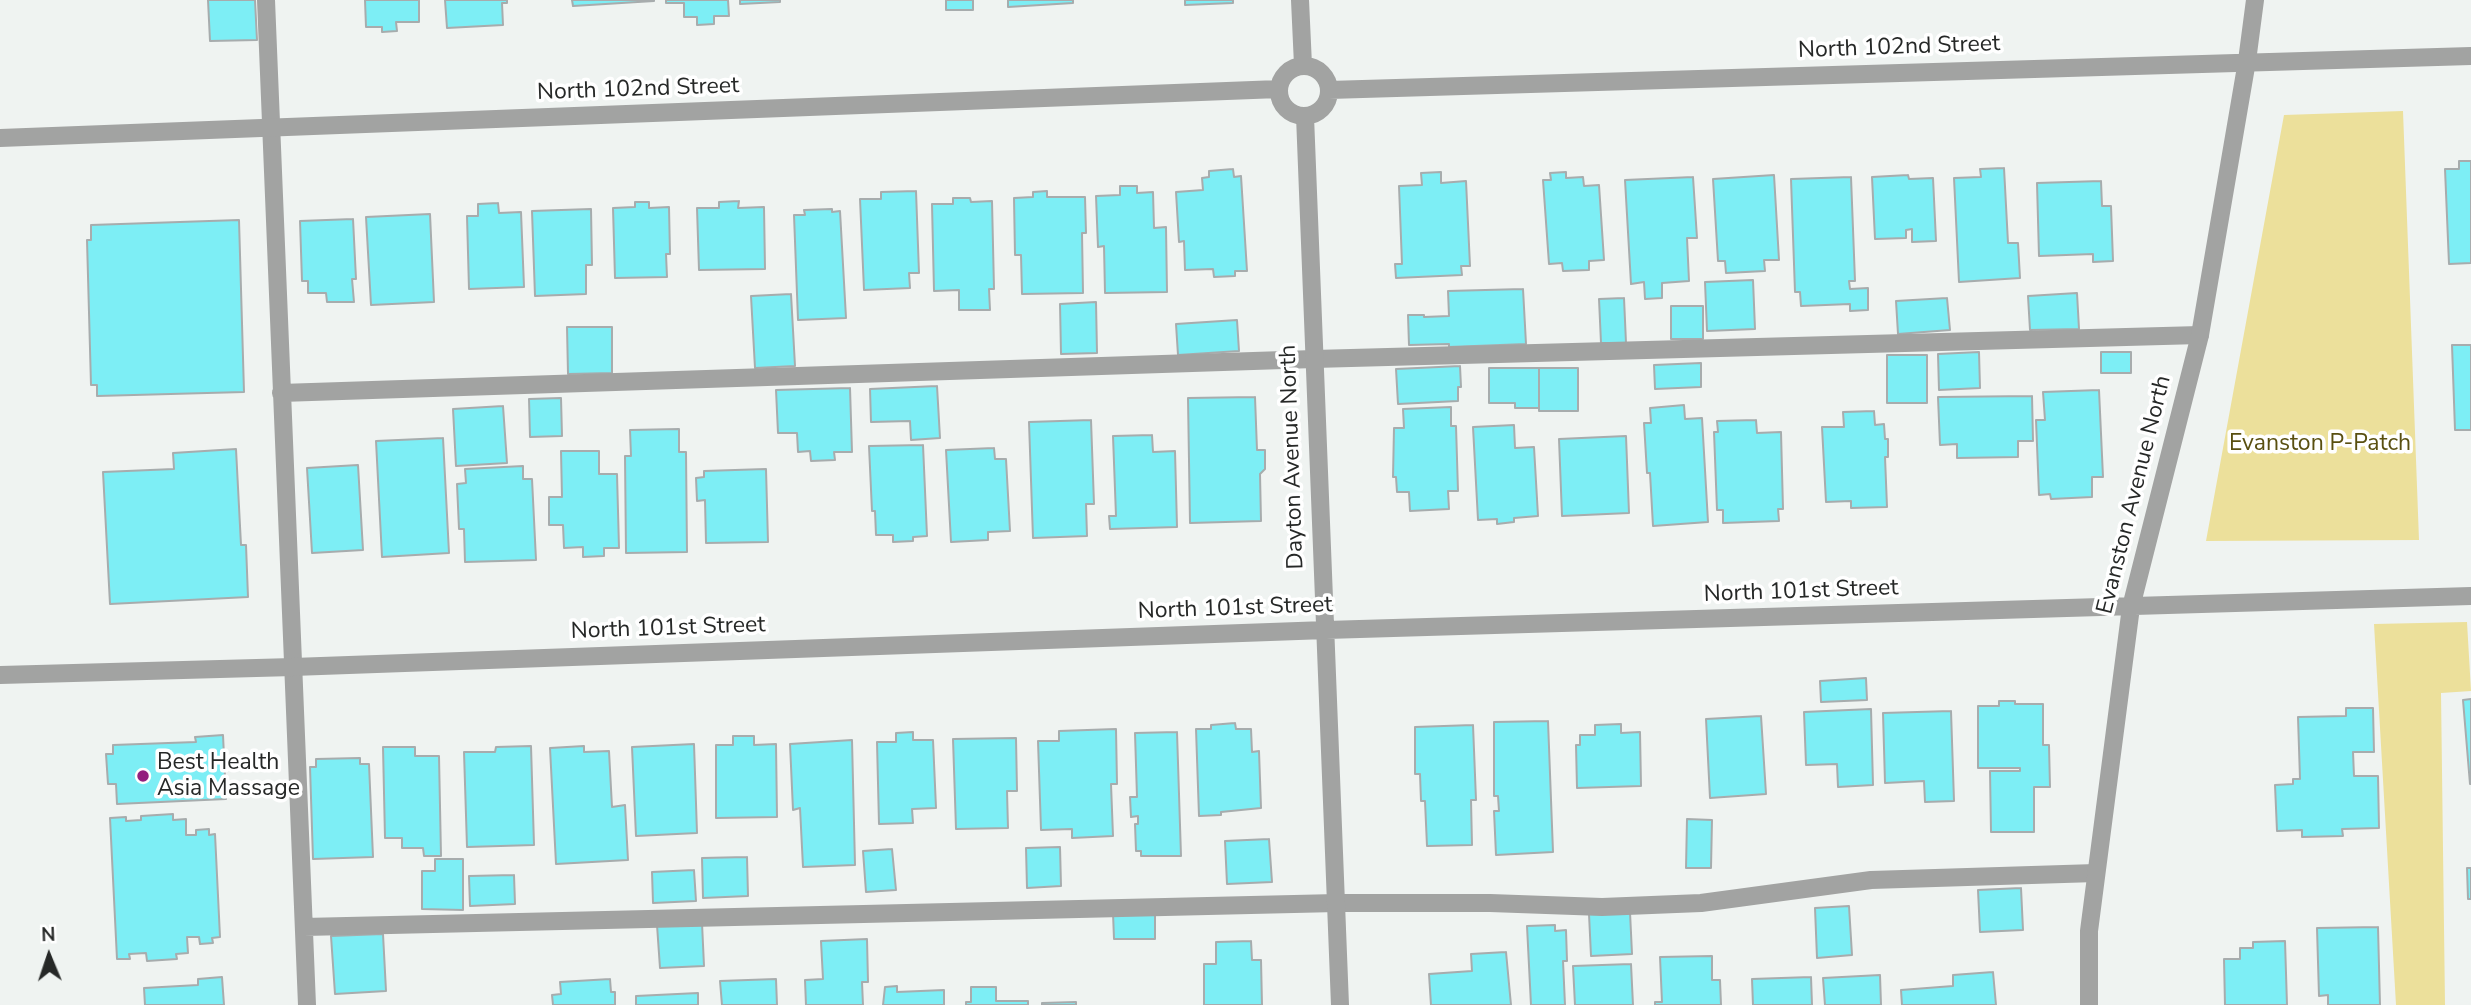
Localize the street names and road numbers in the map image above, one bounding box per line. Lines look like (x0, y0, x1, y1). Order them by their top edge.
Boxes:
street label: North 102nd Street (1797, 31, 2001, 65)
street label: North 102nd Street (536, 73, 740, 107)
street label: Dayton Avenue North (1275, 344, 1311, 570)
street label: Evanston Avenue North (2092, 373, 2178, 617)
street label: North 101st Street (1703, 575, 1899, 609)
street label: North 101st Street (1137, 592, 1333, 626)
street label: North 101st Street (570, 612, 766, 646)

